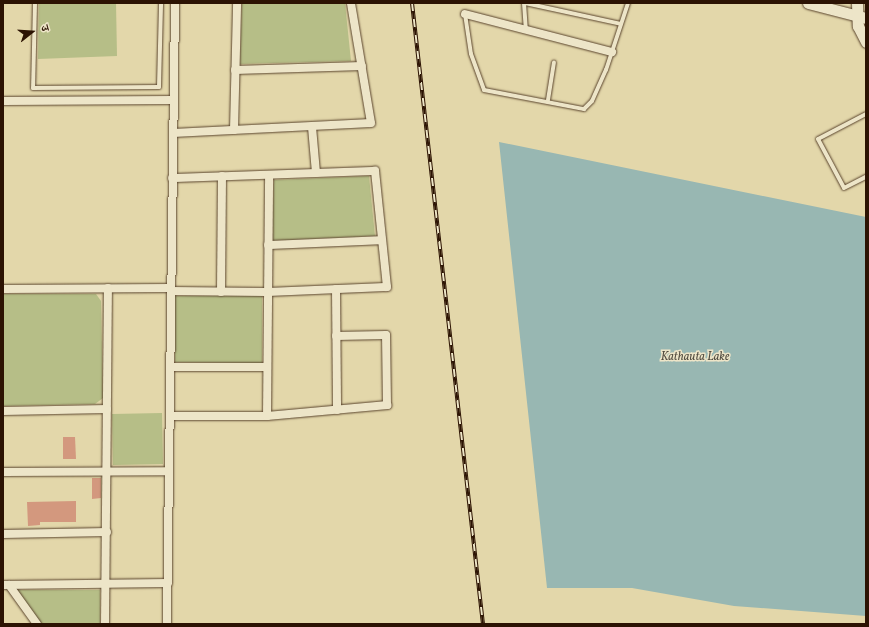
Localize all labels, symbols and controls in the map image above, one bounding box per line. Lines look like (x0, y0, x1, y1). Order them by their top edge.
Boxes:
north arrow (12, 12, 52, 52)
text: उ (36, 23, 52, 33)
water label: Kathauta Lake (661, 351, 729, 365)

